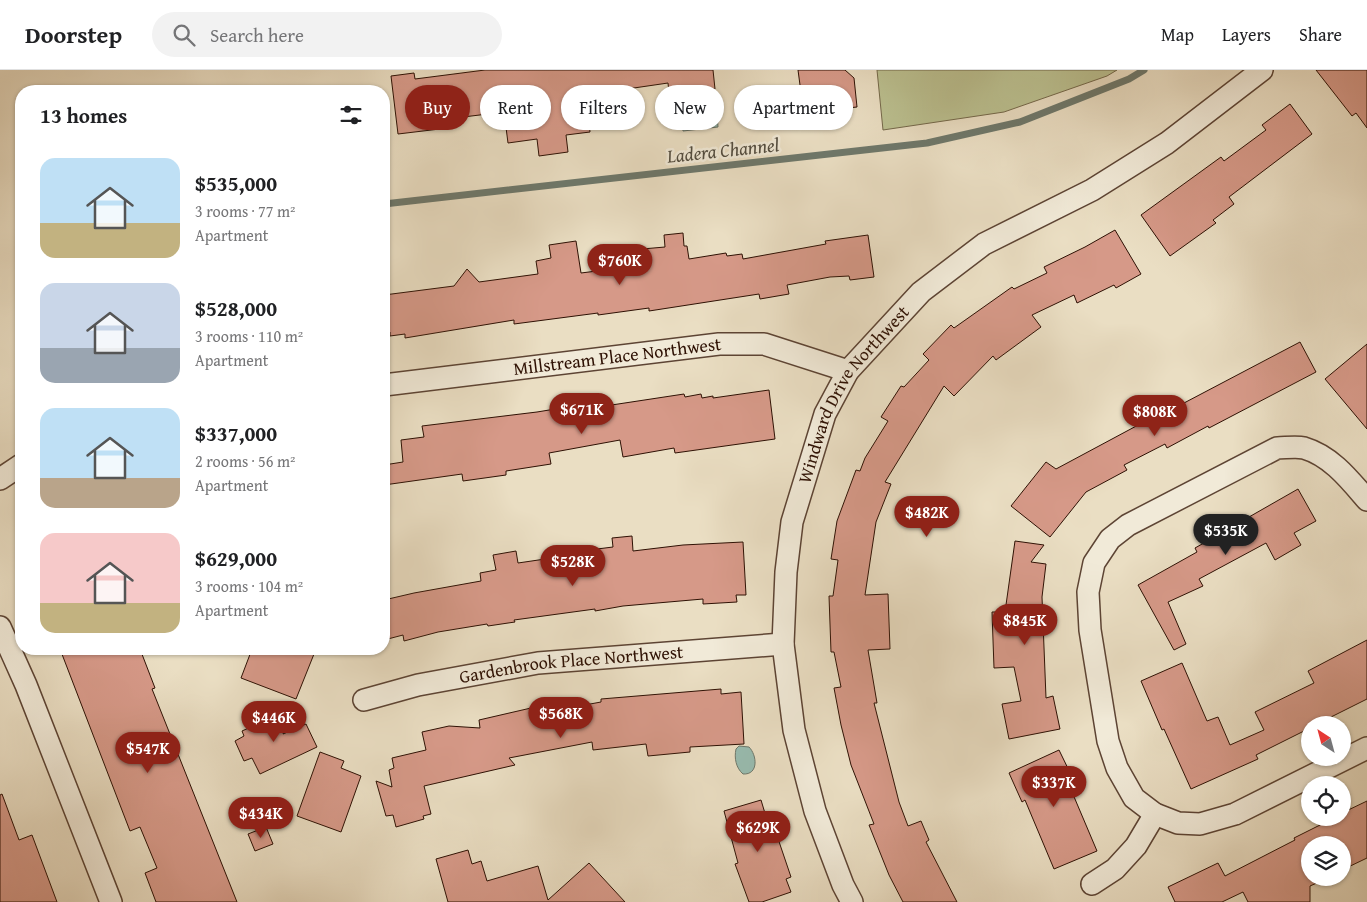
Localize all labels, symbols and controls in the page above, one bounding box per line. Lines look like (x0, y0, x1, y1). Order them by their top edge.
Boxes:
search box (152, 12, 502, 57)
text: Doorstep (25, 17, 122, 52)
icon: search (170, 21, 198, 49)
text: Search here (210, 21, 304, 49)
text: Map (1161, 21, 1194, 48)
text: Layers (1222, 21, 1271, 48)
text: Share (1299, 21, 1342, 48)
chip: Buy (405, 85, 470, 130)
chip: Rent (480, 85, 551, 130)
chip: Filters (561, 85, 645, 130)
chip: New (655, 85, 724, 130)
chip: Apartment (734, 85, 853, 130)
text: 13 homes (40, 100, 127, 131)
icon: filters (337, 101, 365, 129)
water label: Ladera Channel (665, 130, 781, 170)
text: $535,000 (195, 168, 277, 199)
icon: home (80, 178, 140, 238)
text: 3 rooms · 77 m² (195, 199, 295, 223)
text: Apartment (195, 223, 268, 247)
pin: $760K (585, 244, 655, 286)
text: $760K (598, 248, 642, 272)
text: $528,000 (195, 293, 277, 324)
street label: Windward Drive Northwest (791, 299, 916, 487)
icon: home (80, 303, 140, 363)
text: 3 rooms · 110 m² (195, 324, 303, 348)
street label: Millstream Place Northwest (512, 330, 723, 382)
text: Apartment (195, 348, 268, 372)
pin: $671K (547, 392, 617, 435)
pin: $808K (1120, 394, 1190, 437)
text: $671K (560, 397, 604, 421)
text: $808K (1133, 399, 1177, 423)
text: $337,000 (195, 418, 277, 449)
icon: home (80, 428, 140, 488)
text: 2 rooms · 56 m² (195, 449, 295, 473)
text: Apartment (195, 473, 268, 497)
pin: $482K (892, 496, 962, 538)
text: $482K (905, 500, 949, 524)
pin: $535K (1191, 514, 1261, 556)
text: $535K (1204, 518, 1248, 542)
text: $629,000 (195, 543, 277, 574)
pin: $528K (538, 544, 608, 587)
text: $528K (551, 549, 595, 573)
icon: home (80, 553, 140, 613)
text: 3 rooms · 104 m² (195, 574, 303, 598)
text: Apartment (195, 598, 268, 622)
pin: $845K (990, 604, 1060, 646)
text: $845K (1003, 608, 1047, 632)
street label: Gardenbrook Place Northwest (457, 638, 685, 690)
pin: $568K (526, 696, 596, 739)
pin: $446K (239, 700, 309, 743)
text: $568K (539, 701, 583, 725)
text: $446K (252, 705, 296, 729)
north arrow (1301, 716, 1351, 766)
map controls (1301, 716, 1351, 886)
pin: $547K (113, 732, 183, 774)
text: $547K (126, 736, 170, 760)
pin: $337K (1019, 766, 1089, 808)
text: $337K (1032, 770, 1076, 794)
button: locate (1301, 776, 1351, 826)
pin: $434K (226, 796, 296, 839)
text: $434K (239, 801, 283, 825)
pin: $629K (723, 810, 793, 853)
text: $629K (736, 815, 780, 839)
button: layers (1301, 836, 1351, 886)

